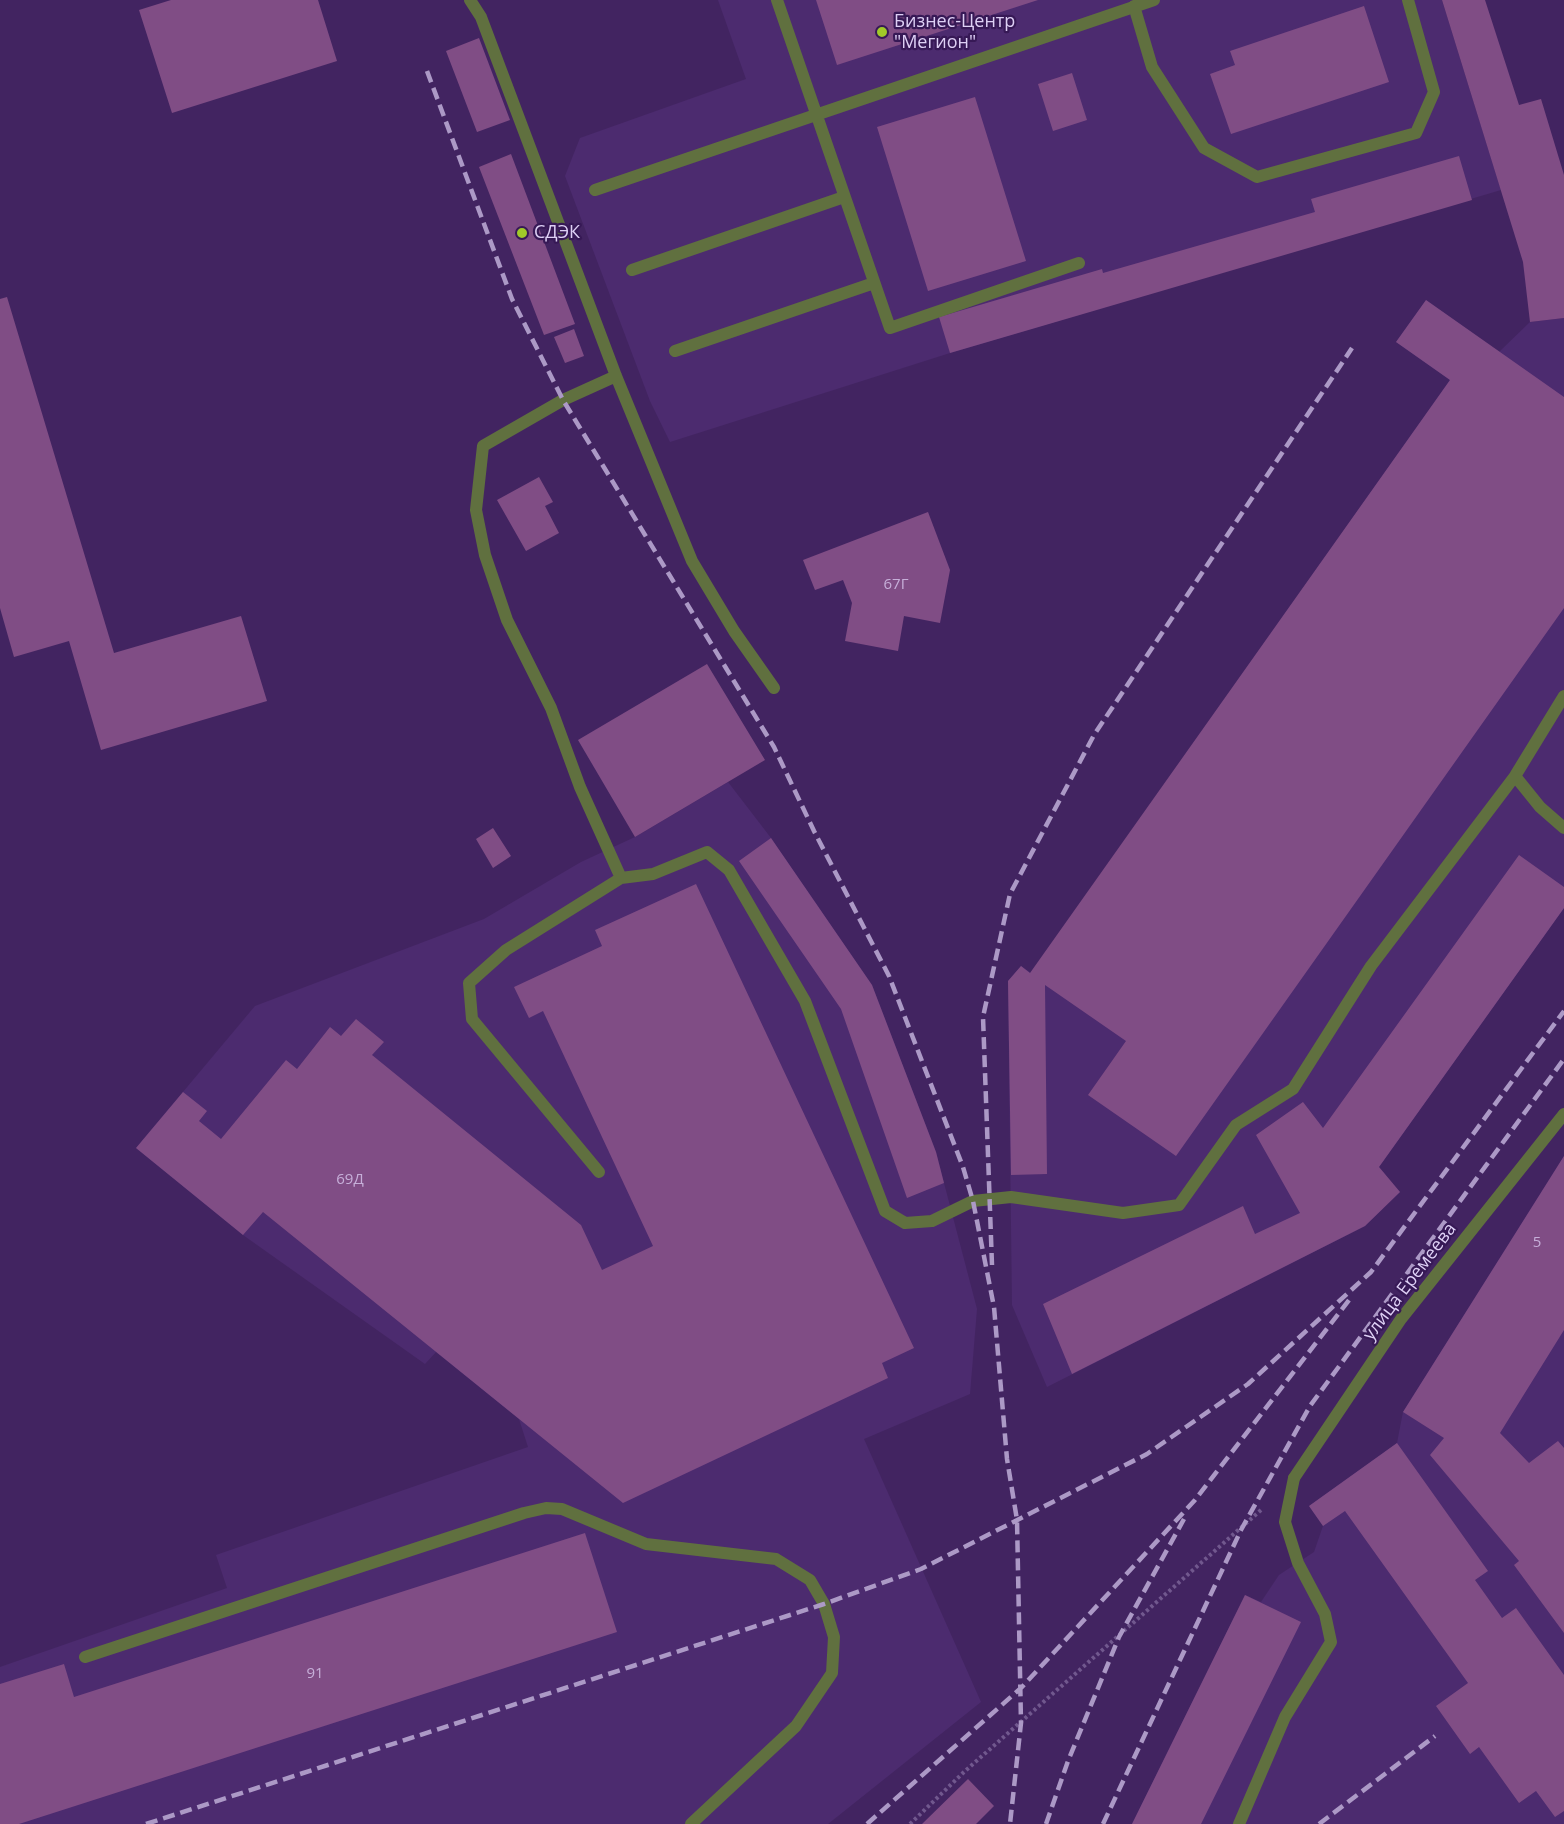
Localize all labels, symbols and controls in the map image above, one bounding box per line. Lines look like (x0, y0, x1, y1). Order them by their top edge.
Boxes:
place label: Бизнес-Центр "Мегион" (894, 11, 1015, 54)
marker: Бизнес-Центр "Мегион" (875, 25, 889, 39)
place label: СДЭК (534, 222, 580, 244)
marker: СДЭК (515, 226, 529, 240)
house number: 67Г (884, 576, 908, 594)
house number: 69Д (336, 1171, 364, 1189)
street label: улица Еремеева (1359, 1219, 1461, 1345)
house number: 5 (1533, 1234, 1541, 1252)
house number: 91 (306, 1665, 324, 1683)

